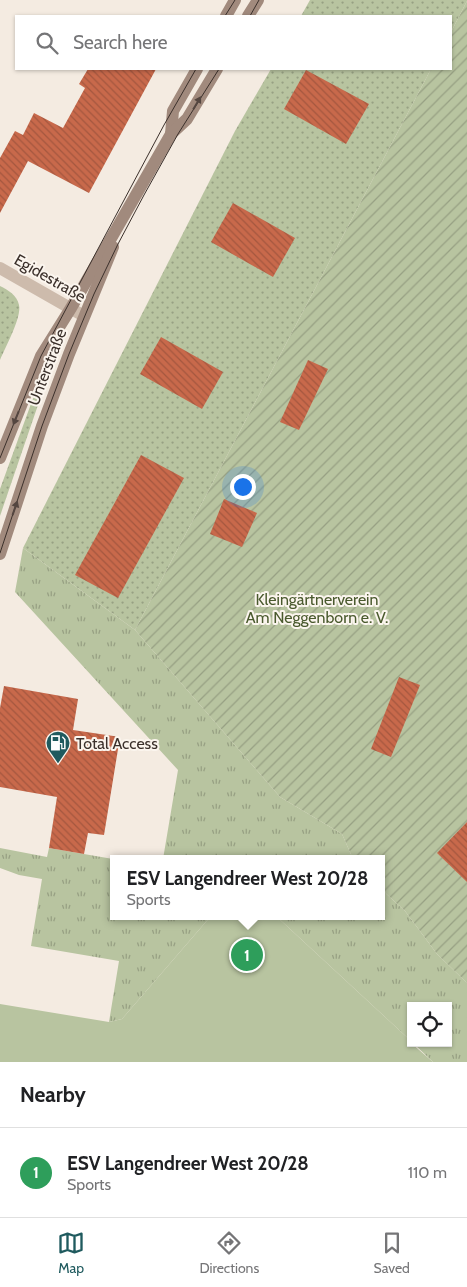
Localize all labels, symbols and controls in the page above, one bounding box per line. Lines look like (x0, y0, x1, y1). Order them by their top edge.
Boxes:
search box (15, 15, 452, 70)
icon: search (33, 29, 61, 57)
text: Search here (73, 31, 167, 54)
one-way arrow (192, 97, 201, 110)
street label: Egidestraße (11, 250, 89, 306)
street label: Unterstraße (24, 326, 70, 408)
one-way arrow (11, 410, 19, 425)
your location (230, 474, 256, 500)
one-way arrow (11, 500, 19, 515)
park label: Kleingärtnerverein Am Neggenborn e. V. (246, 590, 388, 627)
fuel station icon: Total Access (45, 730, 71, 764)
place label: Total Access (76, 734, 158, 753)
popup (110, 855, 385, 920)
text: ESV Langendreer West 20/28 (127, 867, 368, 890)
text: Sports (127, 890, 171, 909)
pin: 1 (231, 936, 263, 974)
map controls (407, 1002, 452, 1047)
button: locate (407, 1002, 452, 1047)
text: Nearby (20, 1082, 86, 1107)
text: ESV Langendreer West 20/28 (67, 1152, 309, 1175)
text: 1 (33, 1163, 39, 1182)
text: 110 m (408, 1163, 447, 1182)
text: Sports (67, 1175, 111, 1194)
tab: Map (57, 1229, 85, 1277)
tab: Directions (199, 1229, 259, 1277)
tab: Saved (373, 1229, 410, 1277)

